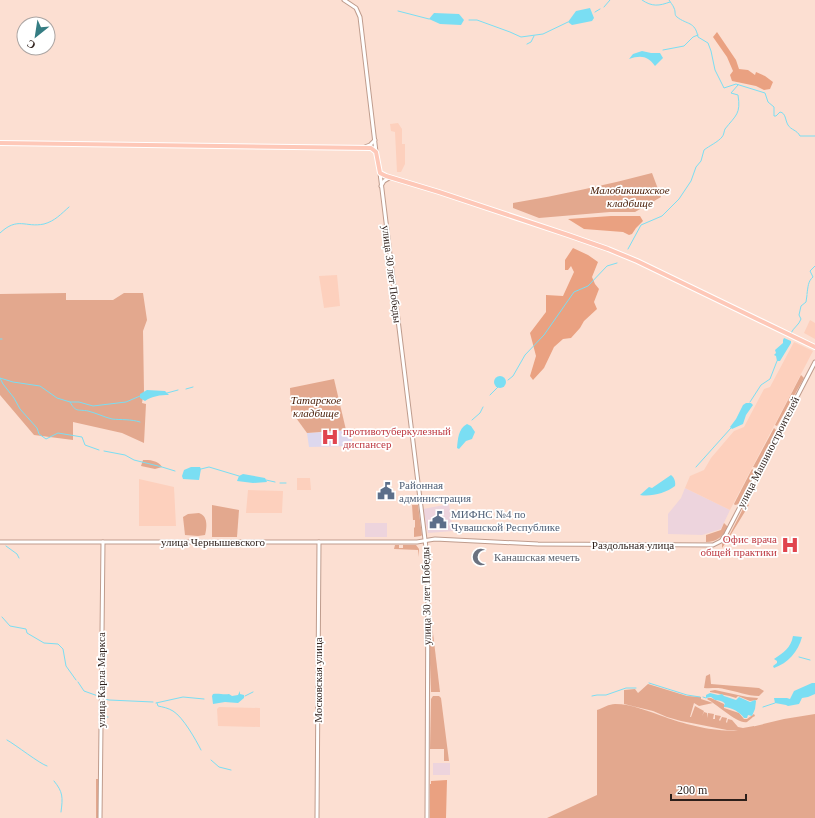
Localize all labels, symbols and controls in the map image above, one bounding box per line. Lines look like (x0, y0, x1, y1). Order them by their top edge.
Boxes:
north arrow (16, 16, 56, 56)
text: С (25, 37, 37, 52)
park label: Малобикшихское кладбище (589, 184, 670, 209)
street label: улица 30 лет Победы (380, 225, 404, 324)
park label: Татарское кладбище (291, 394, 341, 419)
street label: улица Машиностроителей (735, 394, 801, 510)
place label: противотуберкулезный диспансер (343, 425, 451, 450)
hospital icon: противотуберкулезный диспансер (320, 427, 340, 447)
place label: Районная администрация (399, 479, 471, 504)
public building icon: Районная администрация (376, 481, 396, 501)
place label: МИФНС №4 по Чувашской Республике (451, 508, 560, 533)
public building icon: МИФНС №4 по Чувашской Республике (428, 510, 448, 530)
place label: Офис врача общей практики (701, 533, 777, 558)
hospital icon: Офис врача общей практики (780, 535, 800, 555)
street label: улица Чернышевского (161, 536, 266, 548)
street label: Раздольная улица (592, 539, 674, 551)
street label: улица 30 лет Победы (419, 546, 433, 645)
mosque icon: Канашская мечеть (471, 547, 491, 567)
place label: Канашская мечеть (494, 551, 580, 563)
street label: улица Карла Маркса (95, 632, 107, 728)
street label: Московская улица (312, 637, 324, 723)
scale bar (671, 776, 746, 802)
text: 200 m (677, 783, 708, 797)

